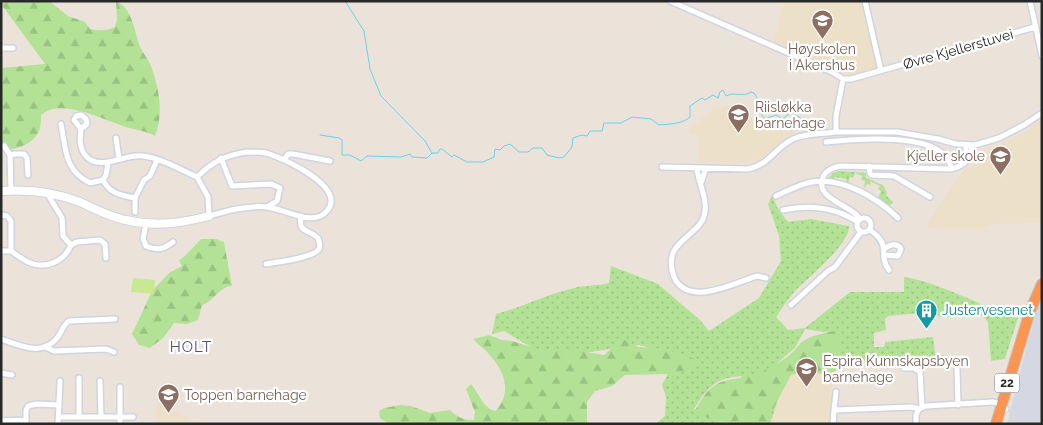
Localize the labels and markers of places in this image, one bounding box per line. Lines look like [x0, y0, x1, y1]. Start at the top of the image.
school or university icon: Høyskolen i Akershus [810, 9, 834, 40]
place label: Høyskolen i Akershus [788, 41, 856, 73]
place label: Riisløkka barnehage [755, 99, 825, 131]
school or university icon: Riisløkka barnehage [727, 103, 751, 134]
school or university icon: Kjeller skole [989, 144, 1013, 175]
place label: Kjeller skole [906, 148, 985, 164]
building icon: Justervesenet [914, 298, 938, 329]
place label: Justervesenet [942, 302, 1033, 318]
place label: Espira Kunnskapsbyen barnehage [823, 353, 969, 385]
school or university icon: Espira Kunnskapsbyen barnehage [795, 357, 819, 388]
school or university icon: Toppen barnehage [156, 383, 180, 414]
place label: Toppen barnehage [184, 387, 307, 403]

